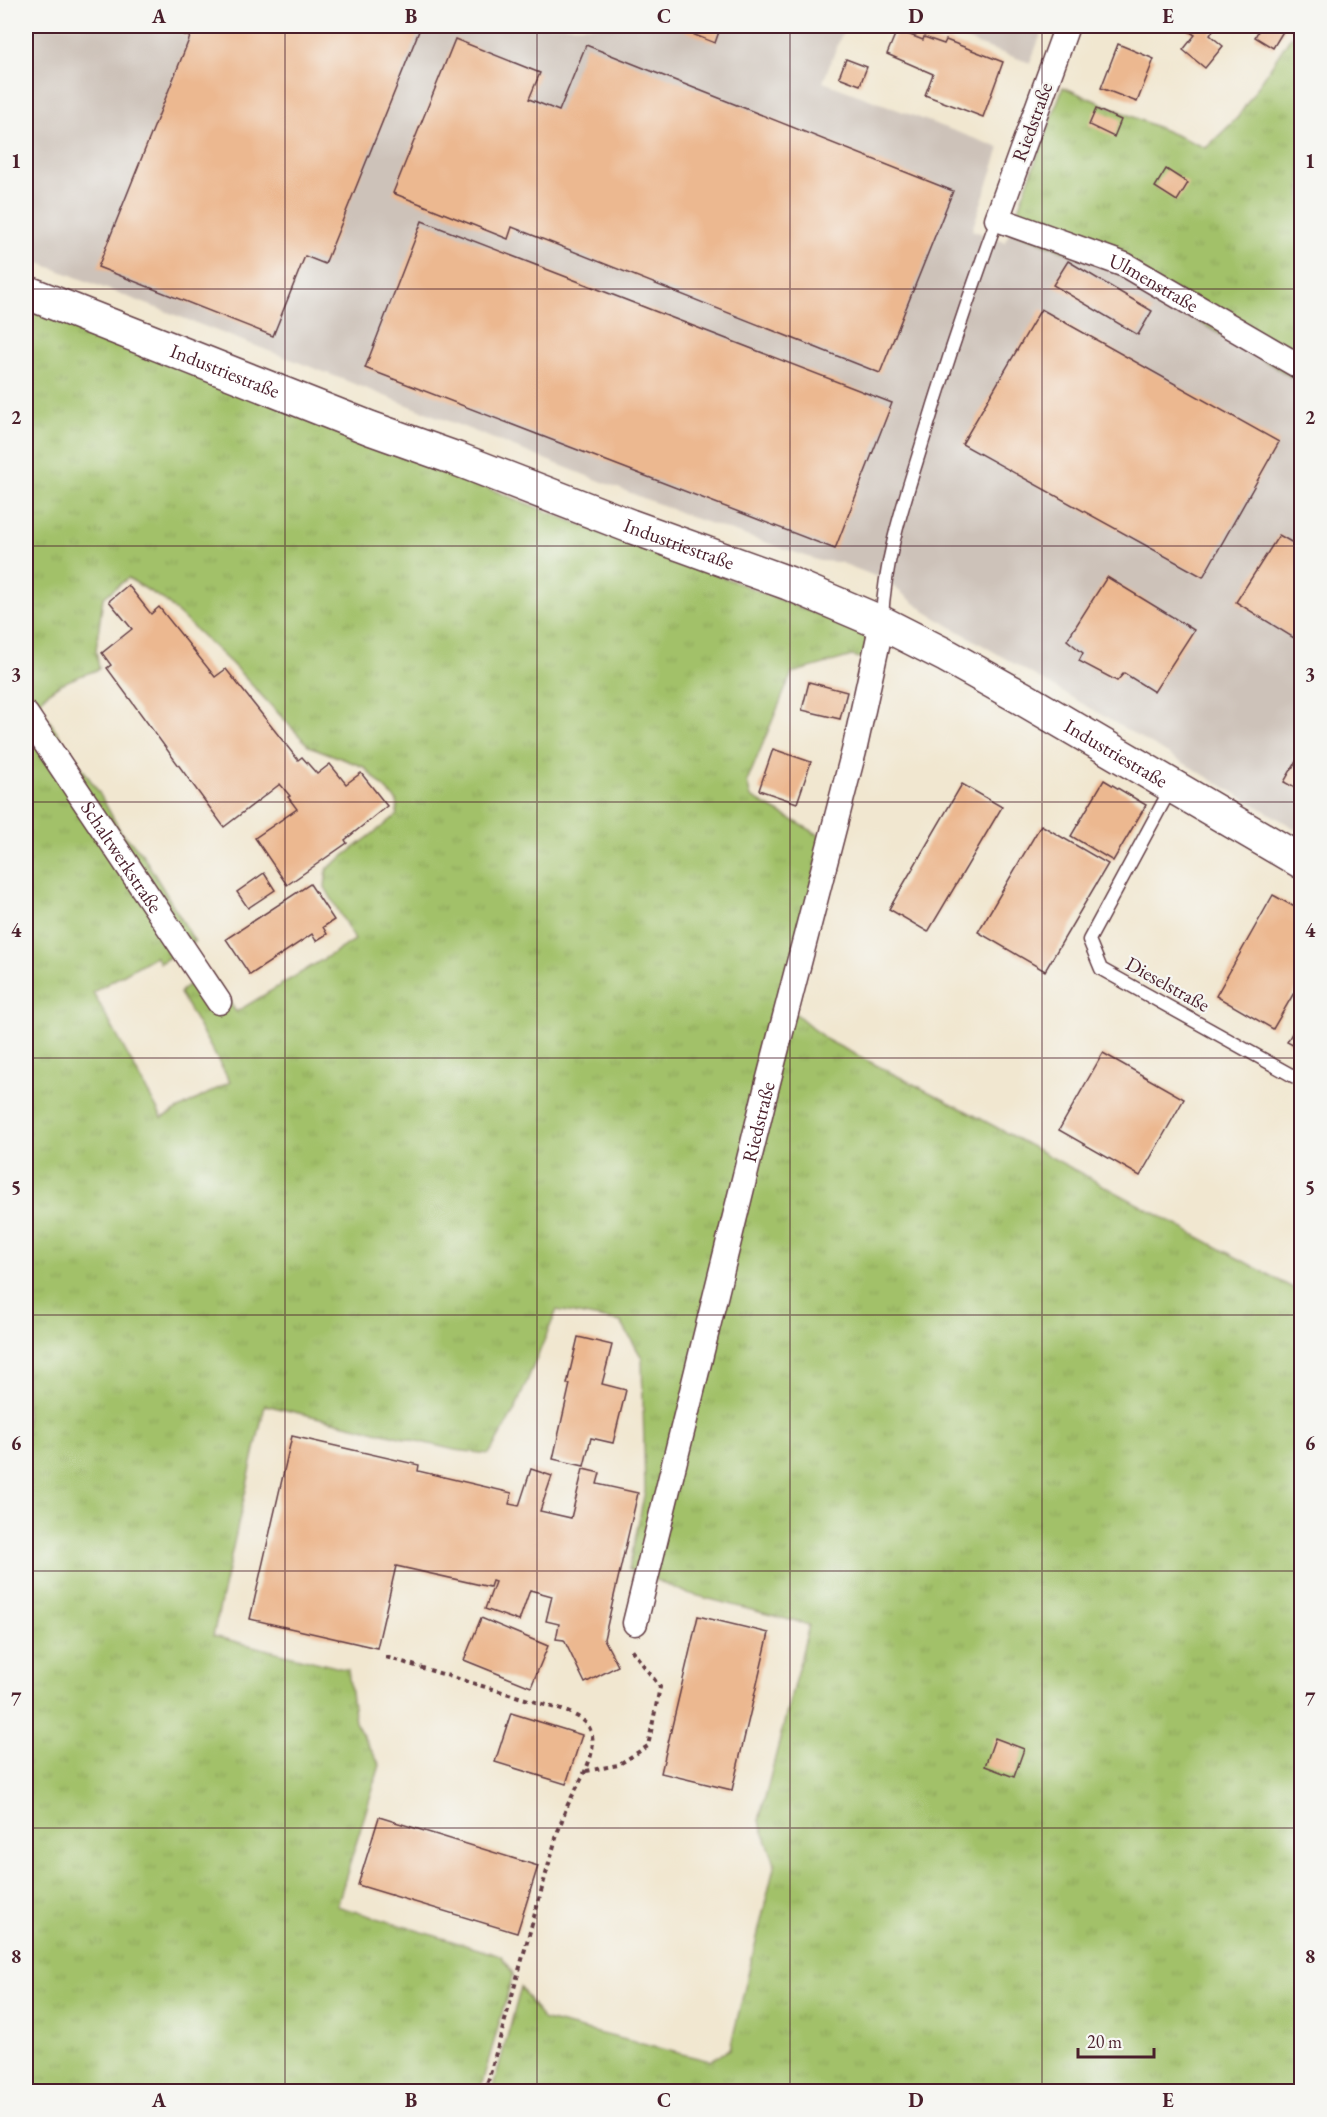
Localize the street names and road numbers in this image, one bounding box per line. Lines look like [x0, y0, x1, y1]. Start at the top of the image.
street label: Riedstraße [1006, 79, 1058, 165]
street label: Ulmenstraße [1106, 247, 1204, 318]
street label: Industriestraße [167, 337, 284, 404]
street label: Industriestraße [620, 512, 738, 576]
street label: Industriestraße [1060, 713, 1173, 794]
street label: Schaltwerkstraße [75, 796, 169, 918]
street label: Dieselstraße [1121, 950, 1215, 1018]
street label: Riedstraße [736, 1079, 781, 1165]

